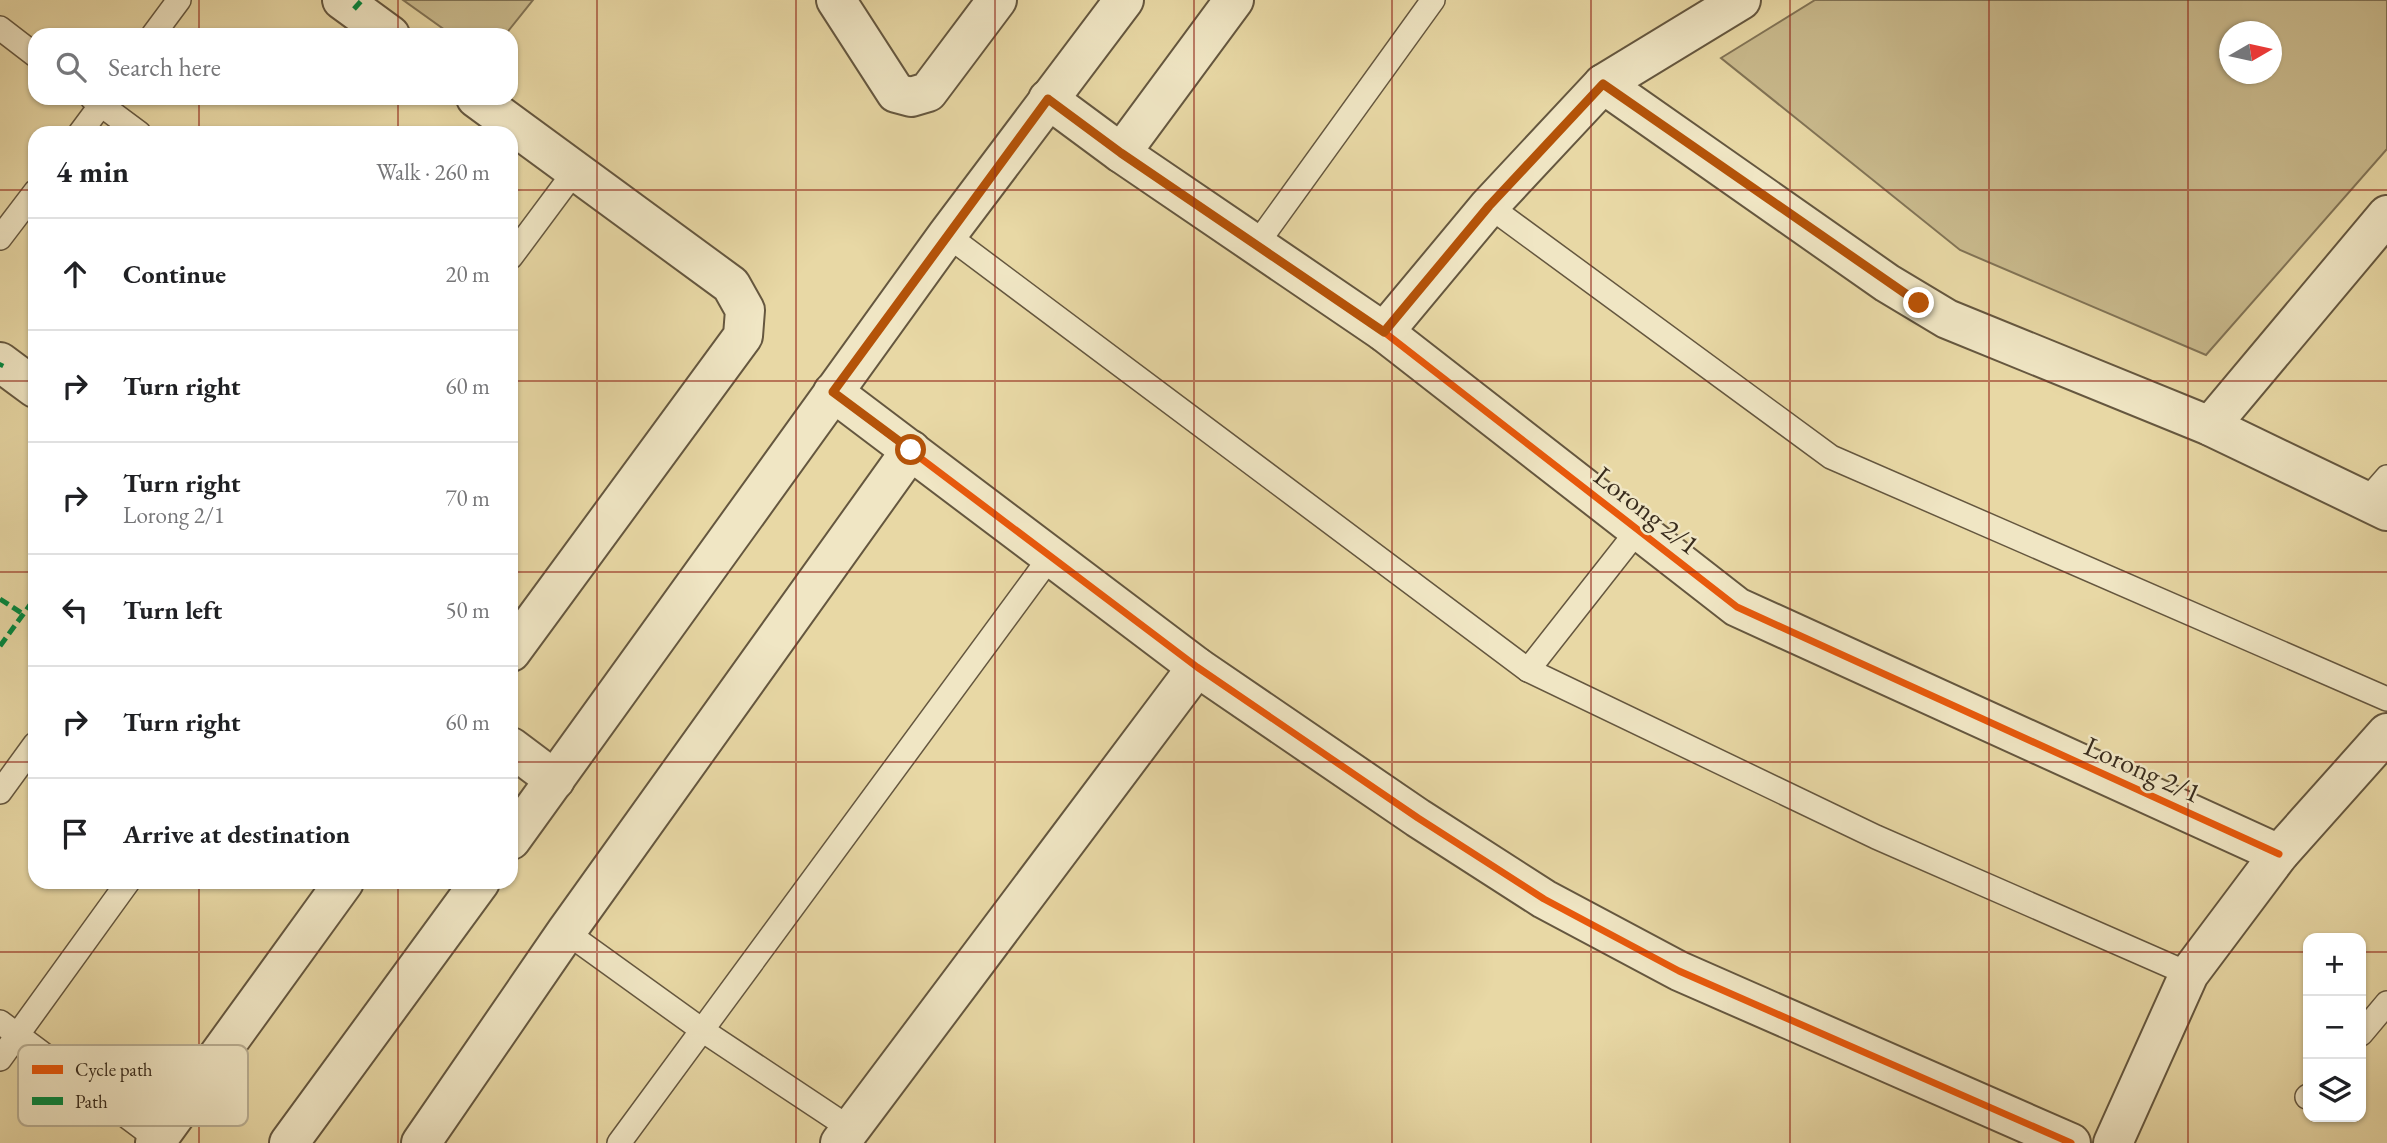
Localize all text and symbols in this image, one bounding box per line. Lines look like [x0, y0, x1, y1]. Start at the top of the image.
north arrow [2219, 21, 2282, 84]
search box [28, 28, 518, 105]
icon: search [52, 48, 90, 86]
text: Search here [108, 50, 221, 84]
text: 4 min [56, 152, 129, 191]
text: Walk · 260 m [376, 157, 490, 187]
icon: ahead [56, 255, 94, 293]
text: Continue [123, 257, 226, 291]
text: 20 m [445, 259, 490, 289]
route end [1903, 287, 1934, 318]
icon: right [56, 367, 94, 405]
text: Turn right [123, 369, 241, 403]
text: 60 m [445, 371, 490, 401]
route start [895, 434, 926, 465]
street label: Lorong 2/1 [1587, 458, 1707, 562]
text: Turn right [123, 466, 241, 500]
icon: right [56, 479, 94, 517]
text: 70 m [445, 483, 490, 513]
text: Lorong 2/1 [123, 500, 225, 530]
icon: left [56, 591, 94, 629]
text: Turn left [123, 593, 222, 627]
text: 50 m [445, 595, 490, 625]
icon: right [56, 703, 94, 741]
text: Turn right [123, 705, 241, 739]
text: 60 m [445, 707, 490, 737]
street label: Lorong 2/1 [2079, 727, 2207, 811]
icon: arrive [56, 815, 94, 853]
text: Arrive at destination [123, 817, 350, 851]
map controls [2303, 933, 2366, 1122]
button: + [2303, 933, 2366, 996]
button: − [2303, 996, 2366, 1059]
legend [18, 1045, 248, 1126]
text: Cycle path [75, 1057, 153, 1082]
button: layers [2303, 1059, 2366, 1122]
text: Path [75, 1089, 108, 1114]

